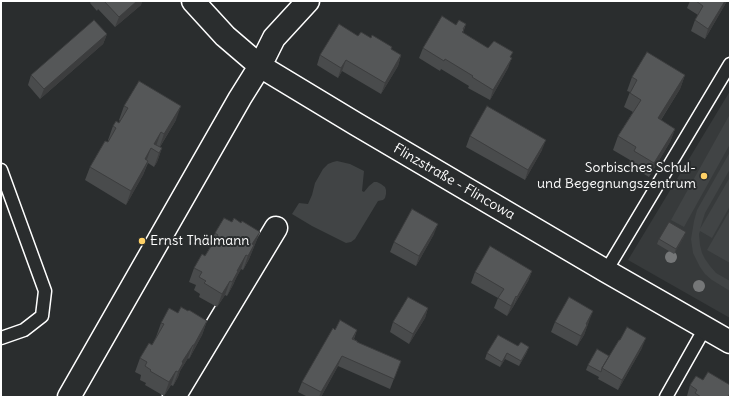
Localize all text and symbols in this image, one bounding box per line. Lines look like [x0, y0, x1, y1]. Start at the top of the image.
street label: Flinzstraße - Flincowa [390, 140, 518, 224]
place label: Sorbisches Schul- und Begegnungszentrum [537, 160, 696, 192]
marker: Sorbisches Schul- und Begegnungszentrum [699, 171, 709, 181]
place label: Ernst Thälmann [150, 233, 249, 249]
marker: Ernst Thälmann [137, 236, 147, 246]

